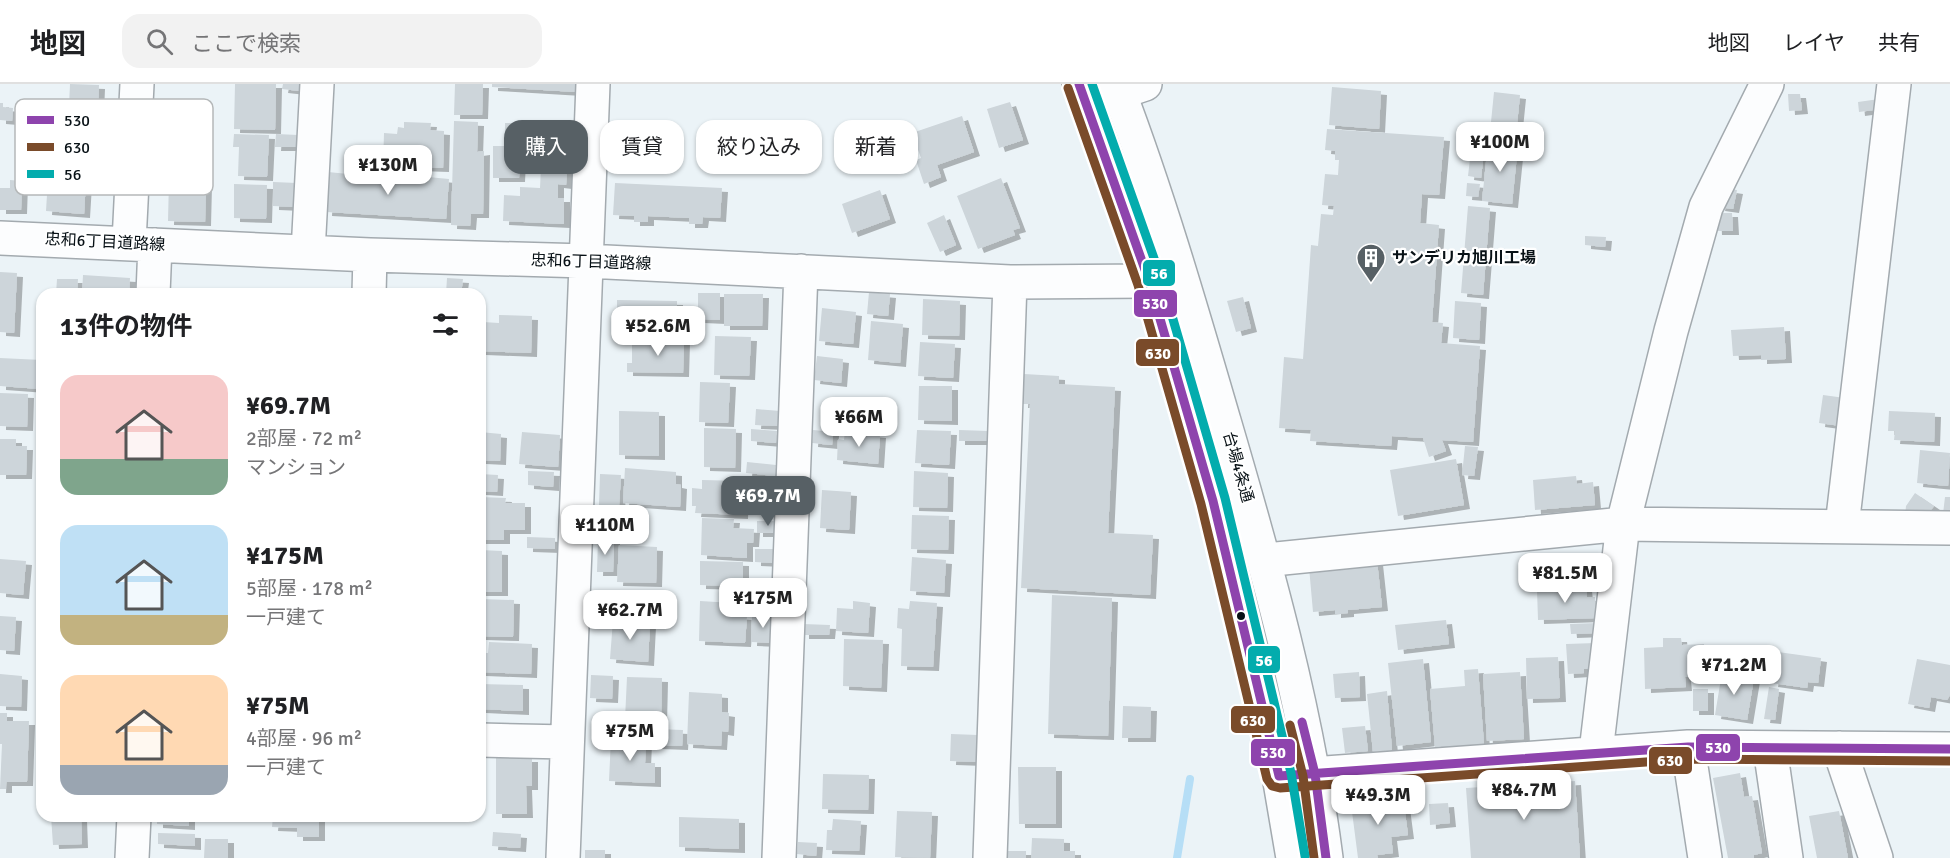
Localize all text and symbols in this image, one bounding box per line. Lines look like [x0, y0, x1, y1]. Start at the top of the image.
search box [122, 14, 542, 68]
icon: search [143, 25, 176, 58]
text: 地図 [30, 27, 86, 61]
text: ここで検索 [191, 30, 301, 57]
text: 地図 [1708, 30, 1750, 56]
text: レイヤ [1783, 30, 1845, 56]
text: 共有 [1878, 30, 1920, 56]
legend [15, 99, 213, 195]
text: 530 [64, 111, 90, 131]
chip: 購入 [504, 120, 588, 174]
chip: 賃貸 [600, 120, 684, 174]
chip: 絞り込み [696, 120, 822, 174]
chip: 新着 [834, 120, 918, 174]
pin: ¥100M [1458, 122, 1542, 173]
text: ¥100M [1470, 129, 1530, 154]
text: 630 [64, 138, 90, 158]
pin: ¥130M [346, 145, 430, 196]
text: ¥130M [358, 152, 418, 177]
text: 56 [64, 165, 81, 185]
street label: 忠和6丁目道路線 [44, 229, 166, 255]
building icon: サンデリカ旭川工場 [1355, 242, 1387, 284]
place label: サンデリカ旭川工場 [1392, 248, 1536, 268]
street label: 忠和6丁目道路線 [530, 250, 652, 274]
line badge: 56 [1142, 259, 1176, 287]
text: 56 [1150, 264, 1168, 284]
line badge: 530 [1133, 289, 1178, 318]
text: 530 [1142, 294, 1168, 314]
pin: ¥52.6M [609, 306, 707, 357]
icon: filters [429, 308, 462, 341]
text: 13件の物件 [60, 311, 192, 343]
text: ¥52.6M [625, 313, 691, 338]
line badge: 630 [1135, 338, 1180, 367]
text: 630 [1145, 344, 1171, 364]
text: ¥69.7M [246, 390, 331, 422]
pin: ¥66M [823, 397, 895, 448]
icon: home [108, 399, 180, 471]
text: ¥66M [834, 404, 884, 429]
text: 2部屋 · 72 m² [246, 426, 362, 451]
street label: 台場4条通 [1218, 429, 1258, 505]
text: マンション [246, 455, 346, 480]
pin: ¥69.7M [719, 476, 817, 527]
text: ¥69.7M [735, 483, 801, 508]
pin: ¥110M [563, 505, 647, 556]
text: ¥110M [575, 512, 635, 537]
text: ¥175M [246, 540, 324, 572]
icon: home [108, 549, 180, 621]
pin: ¥81.5M [1516, 553, 1614, 604]
text: ¥81.5M [1532, 560, 1598, 585]
text: 5部屋 · 178 m² [246, 576, 373, 601]
pin: ¥175M [721, 578, 805, 629]
text: ¥175M [733, 585, 793, 610]
pin: ¥62.7M [581, 590, 679, 641]
text: ¥62.7M [597, 597, 663, 622]
text: 一戸建て [246, 605, 326, 630]
unlabelled marker [1235, 610, 1247, 622]
line badge: 56 [1247, 645, 1281, 674]
pin: ¥71.2M [1685, 645, 1783, 696]
text: 56 [1255, 651, 1273, 671]
text: ¥71.2M [1701, 652, 1767, 677]
text: ¥75M [246, 690, 310, 722]
icon: home [108, 699, 180, 771]
line badge: 630 [1230, 705, 1276, 734]
pin: ¥75M [594, 711, 666, 762]
text: 630 [1240, 711, 1266, 731]
text: ¥75M [605, 718, 655, 743]
text: 4部屋 · 96 m² [246, 726, 362, 751]
line badge: 530 [1695, 733, 1741, 762]
line badge: 530 [1250, 738, 1296, 767]
text: 530 [1705, 738, 1731, 758]
text: 530 [1260, 743, 1286, 763]
line badge: 630 [1648, 746, 1693, 775]
text: 630 [1657, 751, 1683, 771]
text: 一戸建て [246, 755, 326, 780]
pin: ¥84.7M [1475, 770, 1573, 821]
pin: ¥49.3M [1329, 775, 1427, 826]
text: ¥84.7M [1491, 777, 1557, 802]
text: ¥49.3M [1345, 782, 1411, 807]

